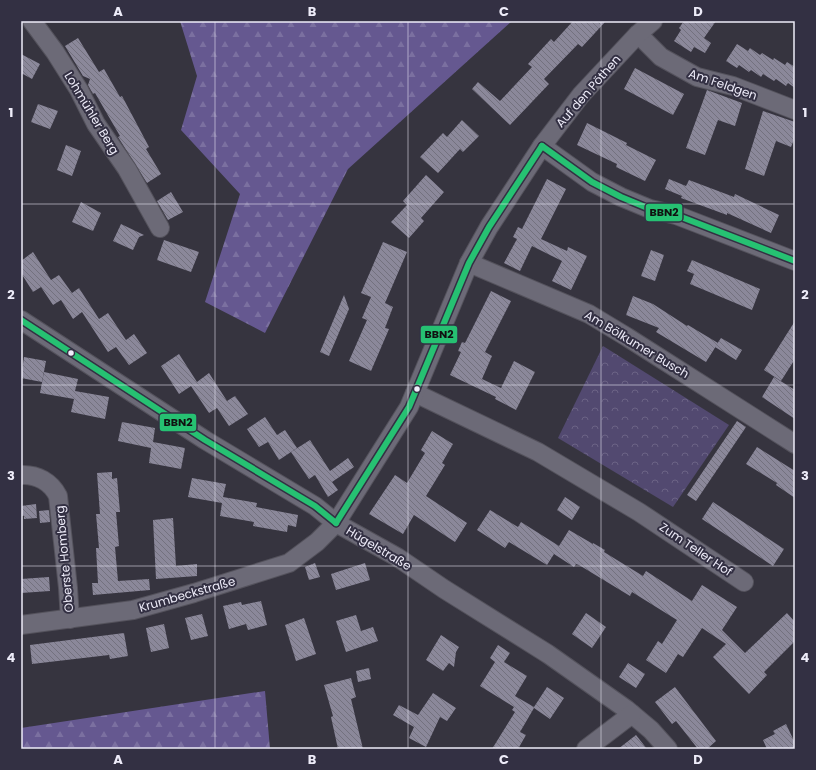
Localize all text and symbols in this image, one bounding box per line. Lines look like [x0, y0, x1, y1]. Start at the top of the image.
text: A [113, 2, 123, 21]
text: B [308, 2, 317, 21]
text: C [499, 2, 509, 21]
text: D [693, 2, 703, 21]
street label: Auf den Pöthen [552, 51, 624, 131]
street label: Am Feldgen [686, 64, 760, 104]
street label: Lohmühler Berg [61, 68, 123, 158]
text: 1 [9, 103, 13, 122]
text: 1 [803, 103, 807, 122]
line badge: BBN2 [645, 203, 683, 222]
text: BBN2 [649, 204, 679, 220]
text: 2 [7, 285, 15, 304]
text: 2 [801, 285, 809, 304]
street label: Am Bölkumer Busch [582, 306, 692, 382]
line badge: BBN2 [420, 325, 458, 344]
text: BBN2 [424, 326, 454, 342]
unlabelled marker [66, 348, 76, 358]
unlabelled marker [412, 384, 422, 394]
line badge: BBN2 [159, 413, 197, 432]
text: BBN2 [163, 414, 193, 430]
text: 3 [7, 466, 15, 485]
text: 3 [801, 466, 809, 485]
street label: Oberste Homberg [51, 505, 77, 613]
street label: Zum Teller Hof [656, 518, 736, 580]
street label: Hügelstraße [343, 522, 415, 574]
street label: Krumbeckstraße [137, 572, 237, 616]
text: 4 [7, 648, 16, 667]
text: 4 [801, 648, 810, 667]
text: A [113, 750, 123, 769]
text: B [308, 750, 317, 769]
text: C [499, 750, 509, 769]
text: D [693, 750, 703, 769]

